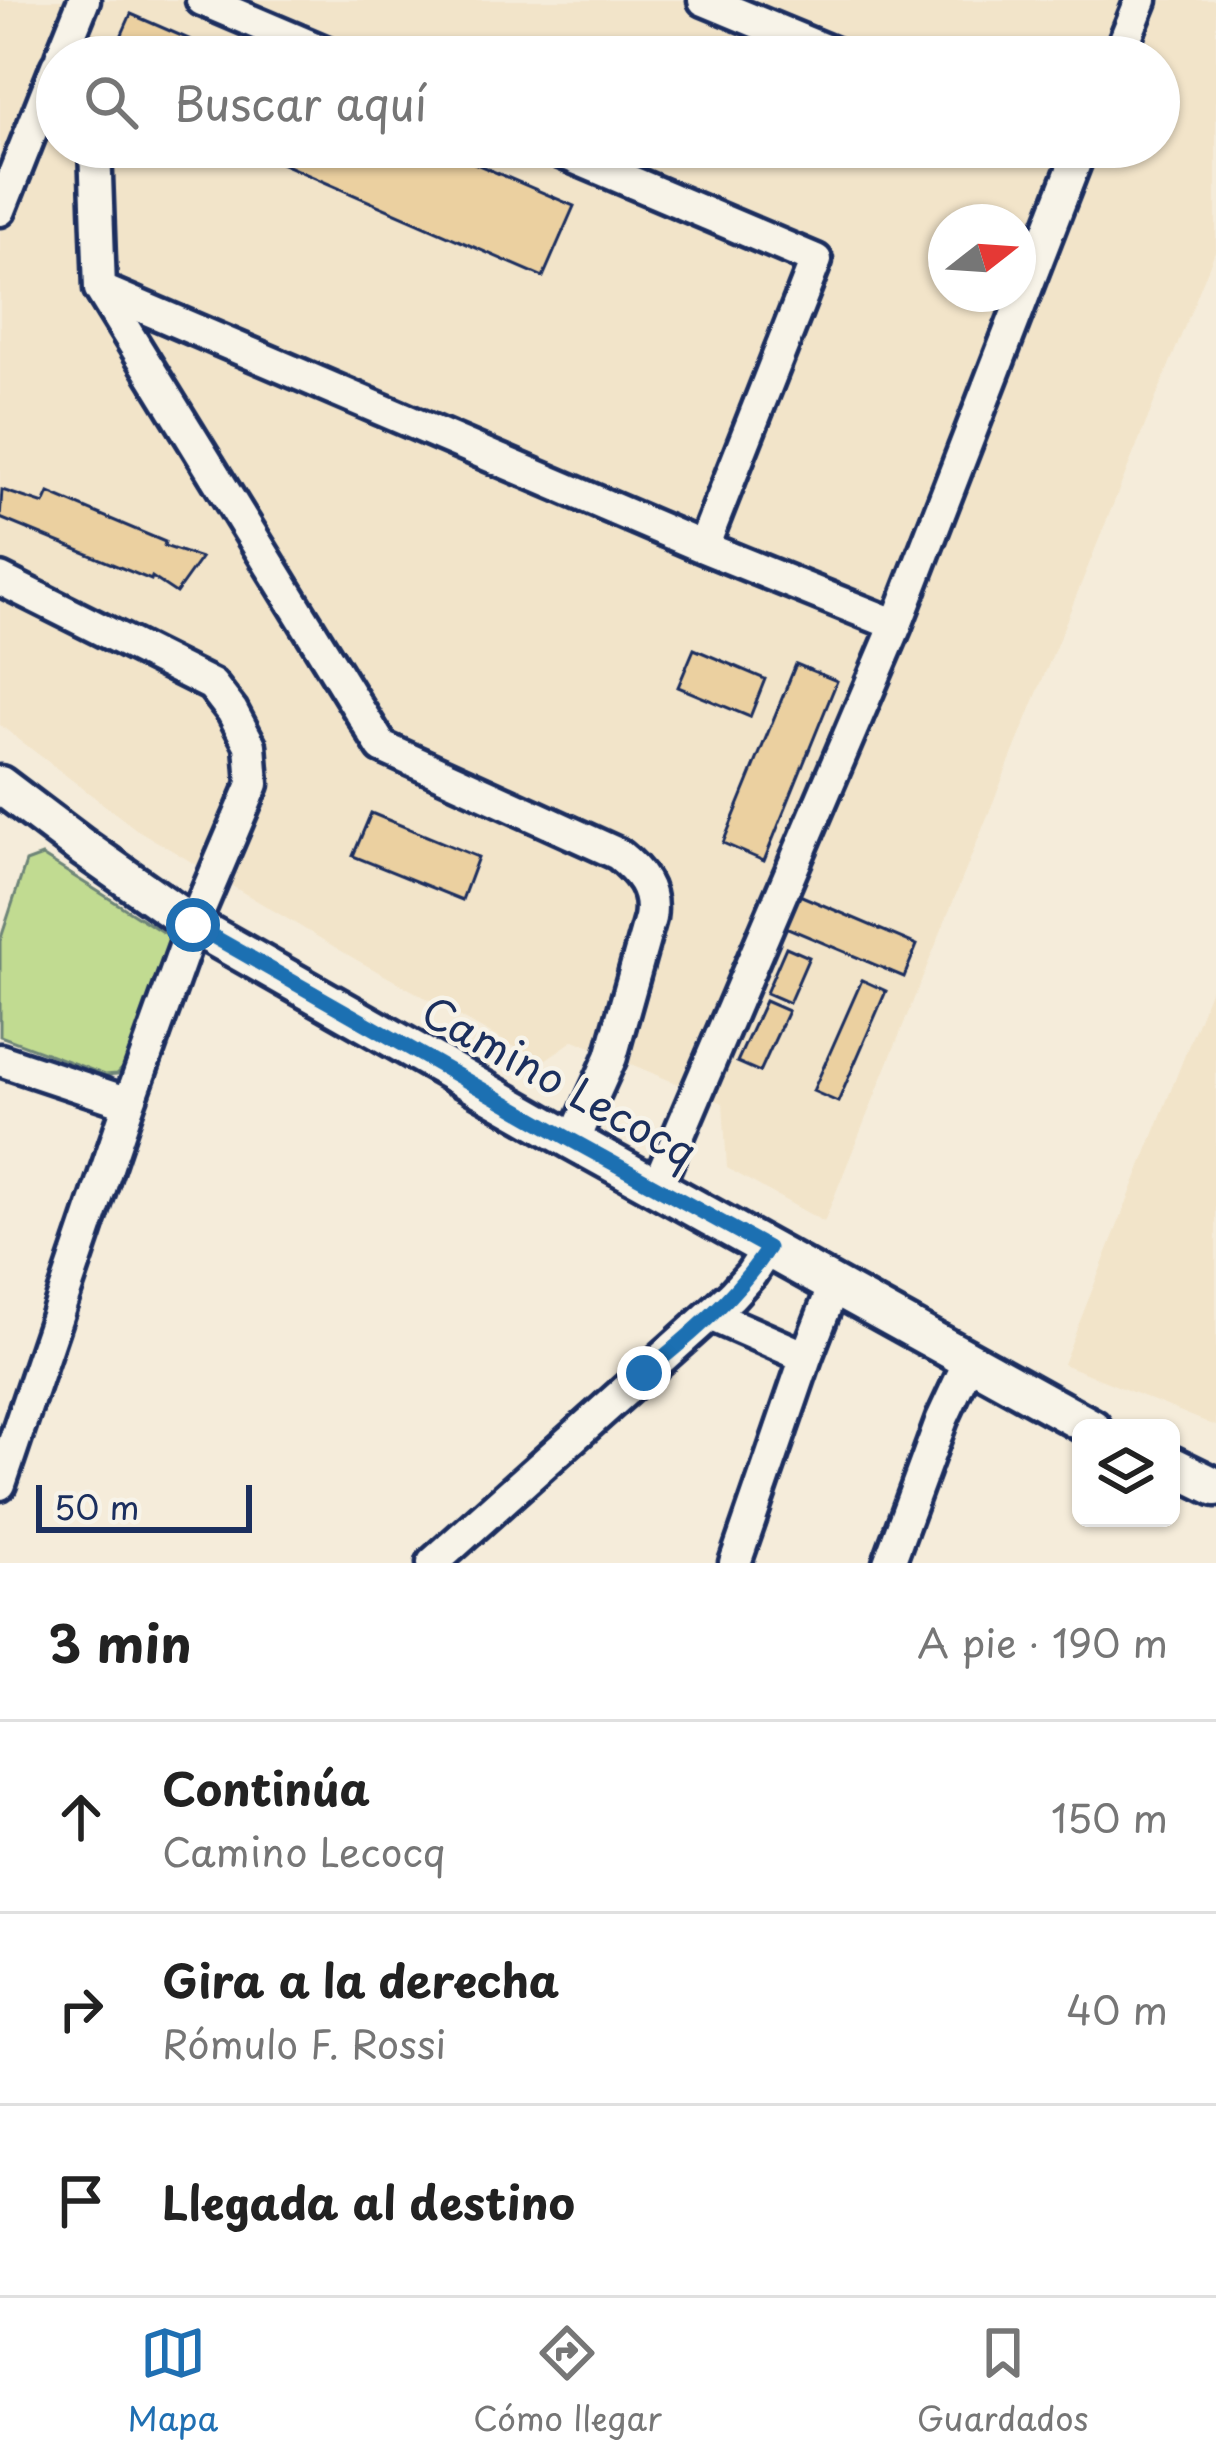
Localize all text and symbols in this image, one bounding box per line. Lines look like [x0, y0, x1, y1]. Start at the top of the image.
search box [36, 36, 1180, 168]
text: Buscar aquí [174, 68, 427, 136]
icon: search [78, 69, 144, 135]
north arrow [928, 204, 1036, 312]
route start [166, 898, 220, 952]
street label: Camino Lecocq [411, 978, 709, 1182]
route end [617, 1346, 671, 1400]
map controls [1072, 1419, 1180, 1527]
button: layers [1072, 1419, 1180, 1527]
scale bar [36, 1479, 252, 1532]
text: 50 m [54, 1481, 140, 1531]
text: 3 min [48, 1603, 192, 1680]
text: A pie · 190 m [917, 1612, 1168, 1671]
text: Continúa [162, 1753, 370, 1821]
icon: ahead [48, 1784, 114, 1850]
text: 150 m [1051, 1787, 1168, 1846]
text: Camino Lecocq [162, 1821, 445, 1880]
text: Gira a la derecha [162, 1945, 559, 2013]
icon: right [48, 1976, 114, 2042]
text: 40 m [1066, 1979, 1168, 2038]
text: Rómulo F. Rossi [162, 2013, 446, 2072]
text: Llegada al destino [162, 2167, 575, 2235]
icon: arrive [48, 2168, 114, 2234]
tab: Mapa [127, 2320, 218, 2442]
tab: Cómo llegar [473, 2320, 662, 2442]
tab: Guardados [917, 2320, 1089, 2442]

